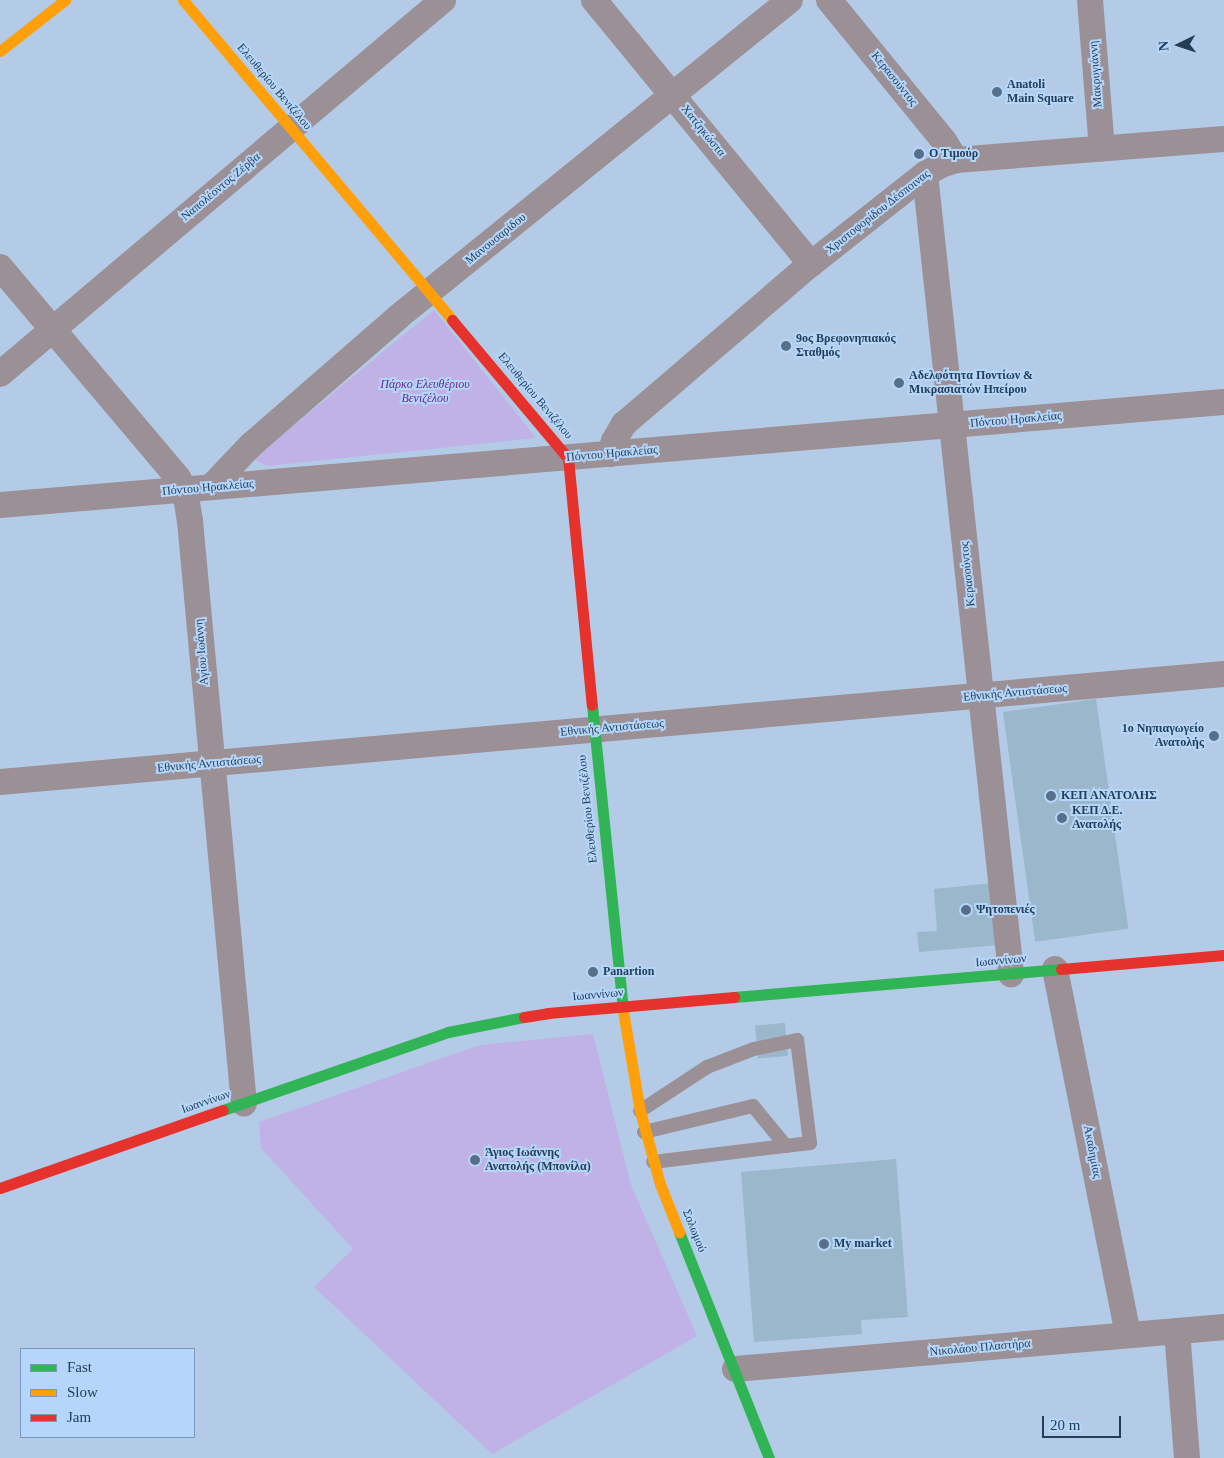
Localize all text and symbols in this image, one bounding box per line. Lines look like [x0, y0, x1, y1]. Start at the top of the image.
north arrow [1154, 20, 1204, 70]
street label: Μακρυγιάννη [1086, 40, 1106, 108]
street label: Ελευθερίου Βενιζέλου [234, 41, 314, 133]
text: N [1156, 41, 1171, 52]
street label: Κερασούντος [868, 49, 920, 109]
place label: Anatoli Main Square [1007, 78, 1074, 106]
marker: Anatoli Main Square [991, 86, 1003, 98]
street label: Χατζηκώστα [678, 102, 728, 160]
place label: Ο Τιμούρ [929, 147, 978, 161]
marker: Ο Τιμούρ [913, 148, 925, 160]
street label: Ναπολέοντος Ζέρβα [179, 150, 263, 224]
street label: Χριστοφορίδου Δέσποινας [823, 167, 933, 257]
street label: Μανουσαρίδου [463, 210, 529, 268]
place label: 9ος Βρεφονηπιακός Σταθμός [796, 332, 896, 360]
marker: 9ος Βρεφονηπιακός Σταθμός [780, 340, 792, 352]
street label: Ελευθερίου Βενιζέλου [495, 350, 575, 442]
place label: Αδελφότητα Ποντίων & Μικρασιατών Ηπείρου [909, 369, 1033, 397]
marker: Αδελφότητα Ποντίων & Μικρασιατών Ηπείρου [893, 377, 905, 389]
park label: Πάρκο Ελευθέριου Βενιζέλου [380, 378, 470, 406]
street label: Πόντου Ηρακλείας [970, 409, 1062, 431]
street label: Πόντου Ηρακλείας [566, 443, 658, 465]
street label: Πόντου Ηρακλείας [162, 477, 254, 499]
street label: Κερασούντος [957, 541, 979, 607]
street label: Αγίου Ιωάννη [192, 618, 212, 686]
street label: Εθνικής Αντιστάσεως [962, 681, 1068, 705]
street label: Εθνικής Αντιστάσεως [559, 716, 665, 740]
place label: 1ο Νηπιαγωγείο Ανατολής [1122, 722, 1204, 750]
marker: 1ο Νηπιαγωγείο Ανατολής [1208, 730, 1220, 742]
street label: Εθνικής Αντιστάσεως [156, 752, 262, 776]
street label: Ελευθερίου Βενιζέλου [575, 754, 601, 864]
place label: ΚΕΠ ΑΝΑΤΟΛΗΣ [1061, 789, 1158, 803]
marker: ΚΕΠ ΑΝΑΤΟΛΗΣ [1045, 790, 1057, 802]
place label: ΚΕΠ Δ.Ε. Ανατολής [1072, 804, 1123, 832]
marker: ΚΕΠ Δ.Ε. Ανατολής [1056, 812, 1068, 824]
place label: Ψητοπενιές [976, 903, 1035, 917]
marker: Ψητοπενιές [960, 904, 972, 916]
street label: Ιωαννίνων [975, 952, 1027, 970]
place label: Panartion [603, 965, 654, 979]
marker: Panartion [587, 966, 599, 978]
street label: Ιωαννίνων [572, 986, 624, 1004]
street label: Ιωαννίνων [180, 1087, 232, 1117]
street label: Ακαδημίας [1080, 1124, 1104, 1180]
place label: Άγιος Ιωάννης Ανατολής (Μπονίλα) [485, 1146, 591, 1174]
marker: Άγιος Ιωάννης Ανατολής (Μπονίλα) [469, 1154, 481, 1166]
street label: Σολωμού [679, 1207, 709, 1255]
place label: My market [834, 1237, 892, 1251]
marker: My market [818, 1238, 830, 1250]
street label: Νικολάου Πλαστήρα [929, 1336, 1031, 1360]
legend [20, 1348, 195, 1438]
text: Fast [67, 1359, 92, 1375]
text: Slow [67, 1384, 98, 1400]
scale bar [1044, 1406, 1123, 1438]
text: Jam [67, 1409, 91, 1425]
text: 20 m [1050, 1417, 1080, 1433]

